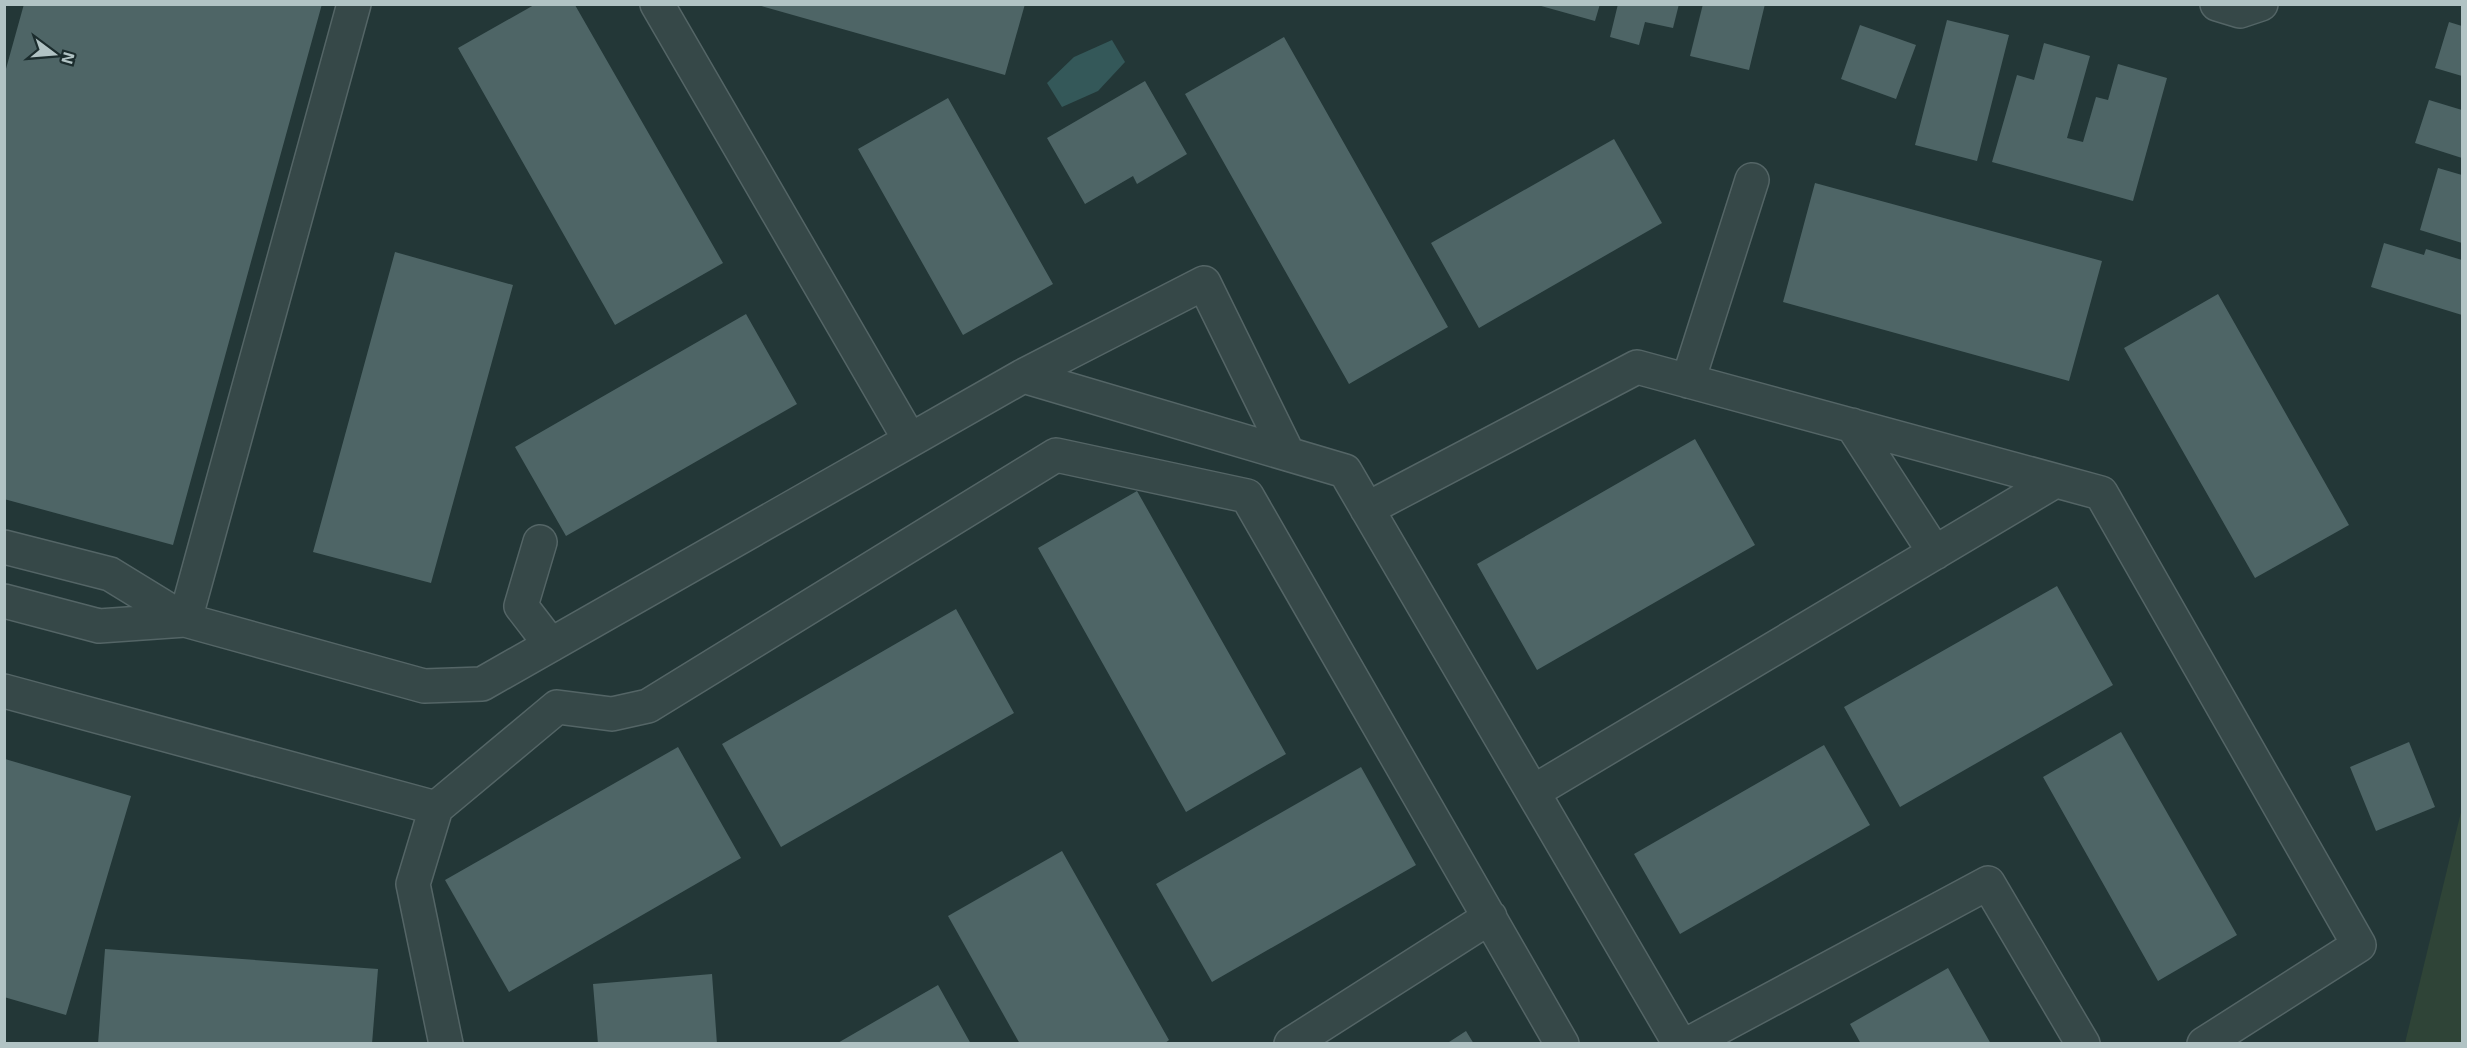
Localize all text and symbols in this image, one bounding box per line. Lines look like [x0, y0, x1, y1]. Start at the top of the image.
north arrow [24, 24, 84, 84]
text: N [58, 50, 80, 66]

